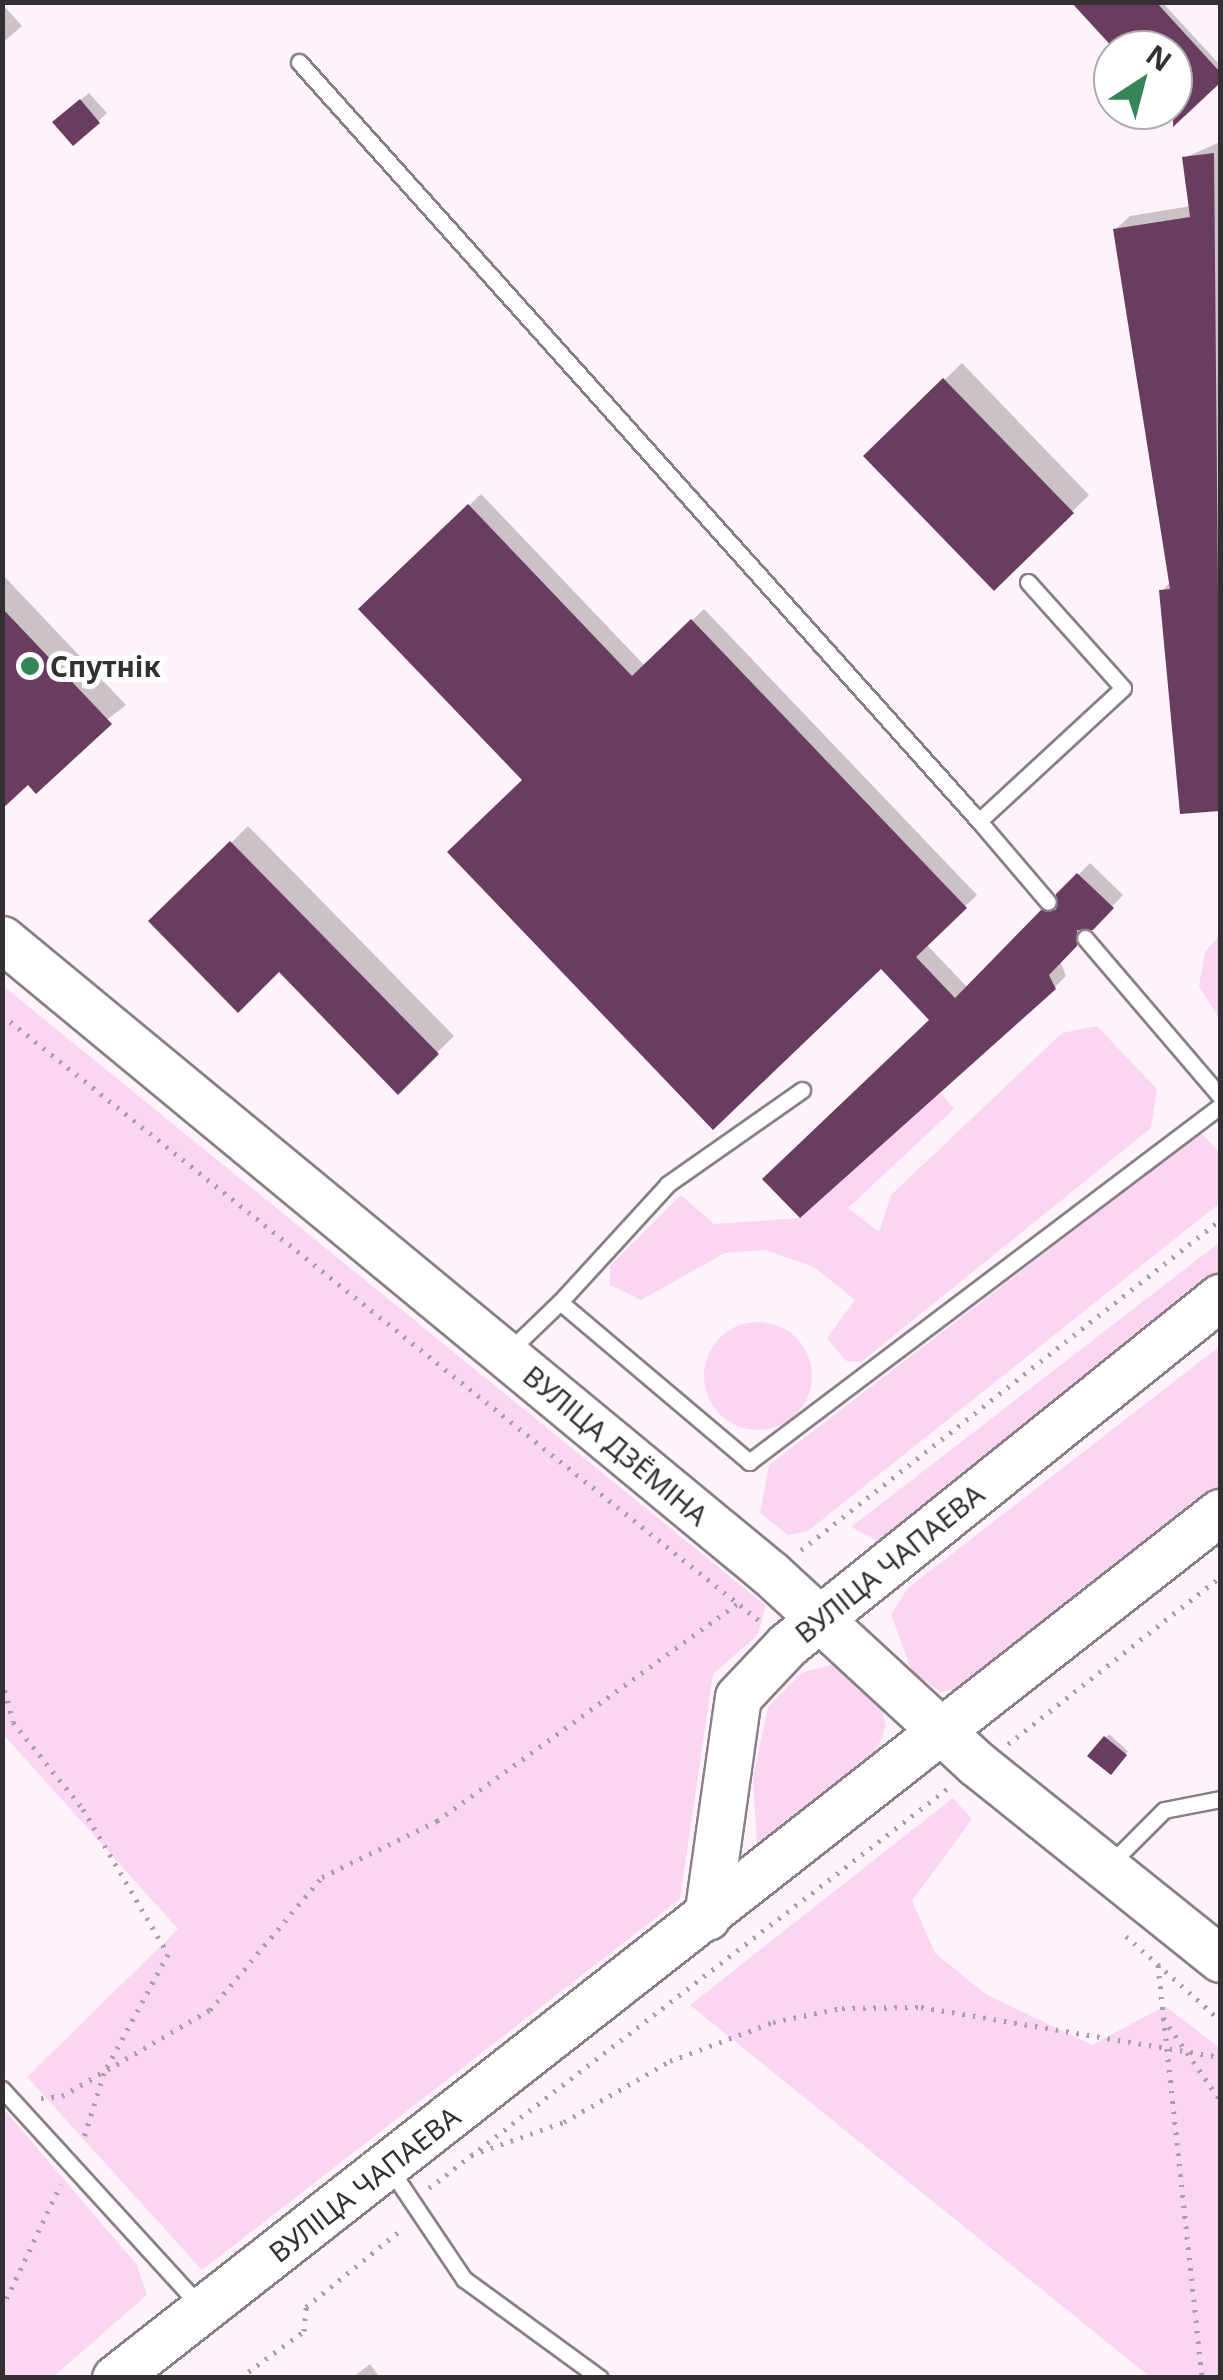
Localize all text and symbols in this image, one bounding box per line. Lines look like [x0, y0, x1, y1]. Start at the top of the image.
north arrow [1093, 30, 1193, 130]
text: N [1139, 35, 1180, 79]
place label: Спутнік [50, 649, 161, 683]
marker: Спутнік [19, 655, 41, 677]
street label: ВУЛІЦА ДЗЁМІНА [517, 1358, 715, 1532]
street label: ВУЛІЦА ЧАПАЕВА [788, 1477, 990, 1649]
street label: ВУЛІЦА ЧАПАЕВА [262, 2099, 466, 2269]

